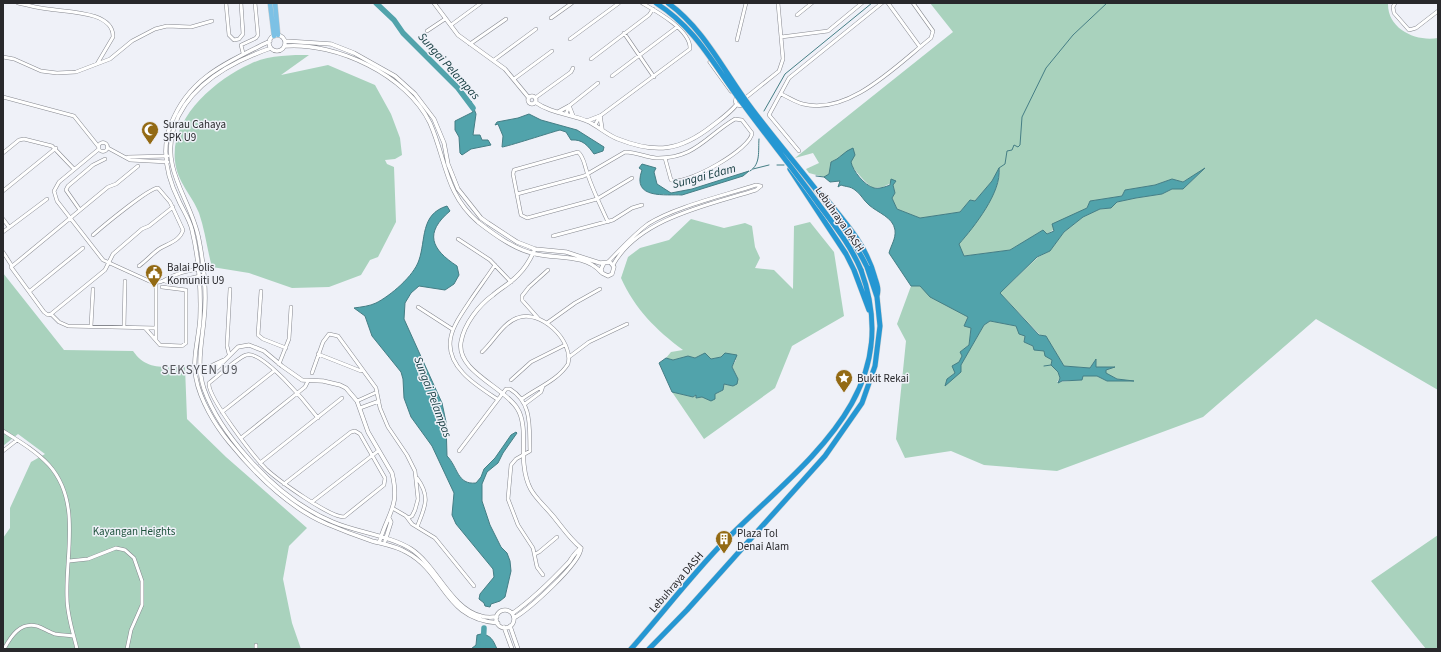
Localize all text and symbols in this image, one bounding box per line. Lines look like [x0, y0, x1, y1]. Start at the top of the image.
water label: Sungai Pelampas [414, 29, 484, 104]
place label: Surau Cahaya SPK U9 [163, 117, 226, 145]
mosque icon: Surau Cahaya SPK U9 [140, 120, 160, 145]
water label: Sungai Edam [670, 160, 738, 193]
street label: Lebuhraya DASH [812, 184, 868, 255]
place label: Balai Polis Komuniti U9 [167, 260, 224, 288]
public building icon: Balai Polis Komuniti U9 [144, 263, 164, 288]
water label: Sungai Pelampas [409, 354, 456, 440]
district label: SEKSYEN U9 [162, 361, 238, 379]
place icon: Bukit Rekai [834, 368, 854, 393]
place label: Bukit Rekai [857, 371, 909, 386]
park label: Kayangan Heights [93, 524, 176, 539]
place label: Plaza Tol Denai Alam [737, 526, 789, 554]
building icon: Plaza Tol Denai Alam [714, 529, 734, 554]
street label: Lebuhraya DASH [646, 549, 707, 616]

